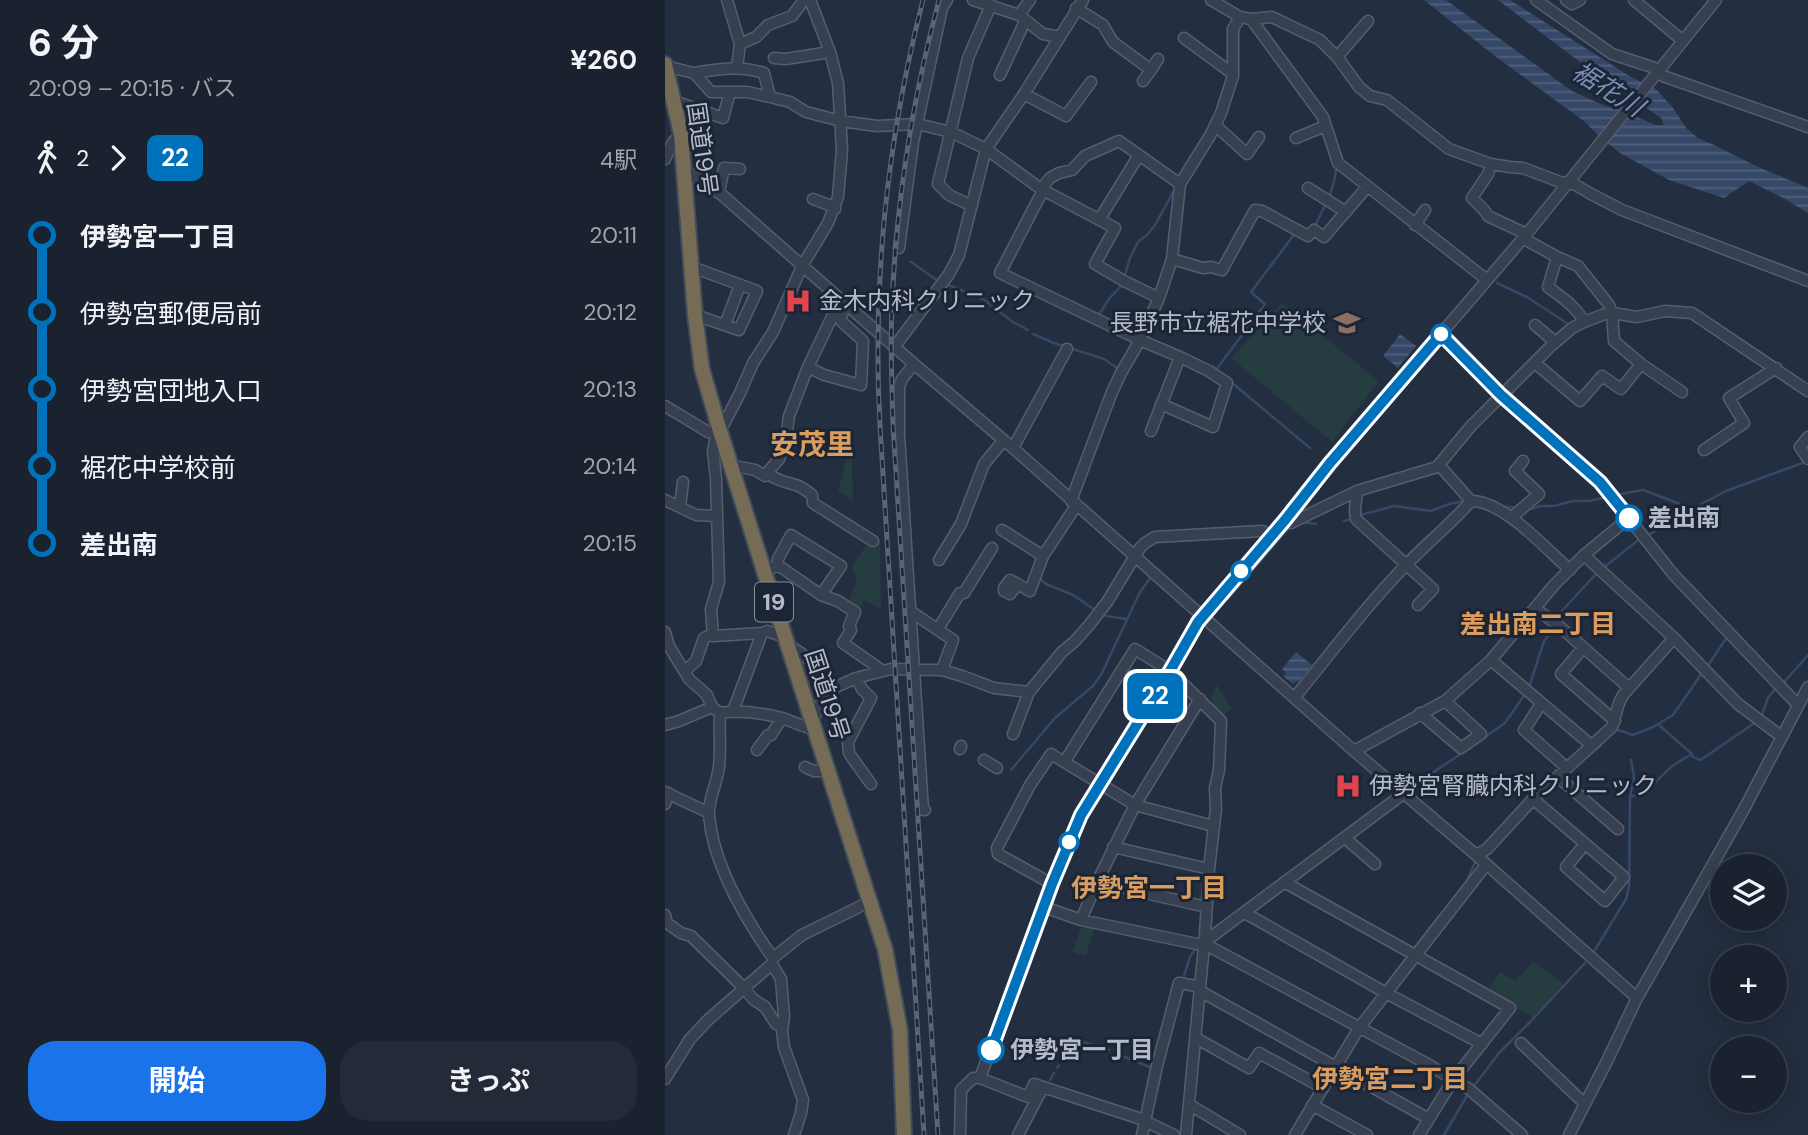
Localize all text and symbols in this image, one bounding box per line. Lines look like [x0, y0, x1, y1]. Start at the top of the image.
text: 6 分 [28, 18, 99, 68]
text: ¥260 [570, 43, 637, 77]
water label: 裾花川 [1566, 54, 1653, 126]
text: 20:09 – 20:15 · バス [28, 73, 237, 103]
street label: 国道19号 [681, 100, 724, 198]
icon: walk [28, 139, 66, 177]
icon: forward [99, 139, 137, 177]
text: 22 [161, 142, 189, 173]
text: 2 [76, 143, 89, 173]
text: 4駅 [600, 145, 637, 175]
text: 伊勢宮一丁目 [80, 220, 236, 254]
text: 20:11 [589, 220, 637, 250]
place label: 金木内科クリニック [819, 285, 1035, 316]
hospital icon: 金木内科クリニック [783, 286, 813, 316]
text: 伊勢宮郵便局前 [80, 297, 262, 331]
text: 20:12 [583, 297, 637, 327]
place label: 長野市立裾花中学校 [1110, 307, 1326, 338]
school or university icon: 長野市立裾花中学校 [1332, 308, 1362, 338]
unlabelled marker [1431, 324, 1451, 344]
text: 伊勢宮団地入口 [80, 374, 262, 408]
text: 20:13 [583, 374, 637, 404]
district label: 安茂里 [770, 426, 854, 463]
text: 裾花中学校前 [80, 451, 236, 485]
text: 20:14 [582, 451, 637, 481]
place label: 差出南 [1648, 502, 1720, 533]
marker: 差出南 [1616, 505, 1642, 531]
text: 差出南 [80, 528, 158, 562]
text: 20:15 [582, 528, 637, 558]
unlabelled marker [1231, 561, 1251, 581]
road number: 19 [755, 582, 793, 622]
district label: 差出南二丁目 [1460, 607, 1616, 641]
street label: 国道19号 [798, 645, 857, 745]
line badge: 22 [1123, 673, 1187, 719]
text: 22 [1141, 680, 1169, 711]
place label: 伊勢宮腎臓内科クリニック [1369, 770, 1657, 801]
hospital icon: 伊勢宮腎臓内科クリニック [1333, 771, 1363, 801]
unlabelled marker [1059, 832, 1079, 852]
map controls [1710, 854, 1787, 1113]
button: layers [1710, 854, 1787, 931]
district label: 伊勢宮一丁目 [1071, 871, 1227, 905]
button: + [1710, 945, 1787, 1022]
place label: 伊勢宮一丁目 [1010, 1034, 1154, 1065]
button: − [1710, 1036, 1787, 1113]
marker: 伊勢宮一丁目 [978, 1037, 1004, 1063]
button: 開始 [28, 1041, 326, 1121]
button: きっぷ [340, 1041, 637, 1121]
district label: 伊勢宮二丁目 [1312, 1062, 1468, 1096]

